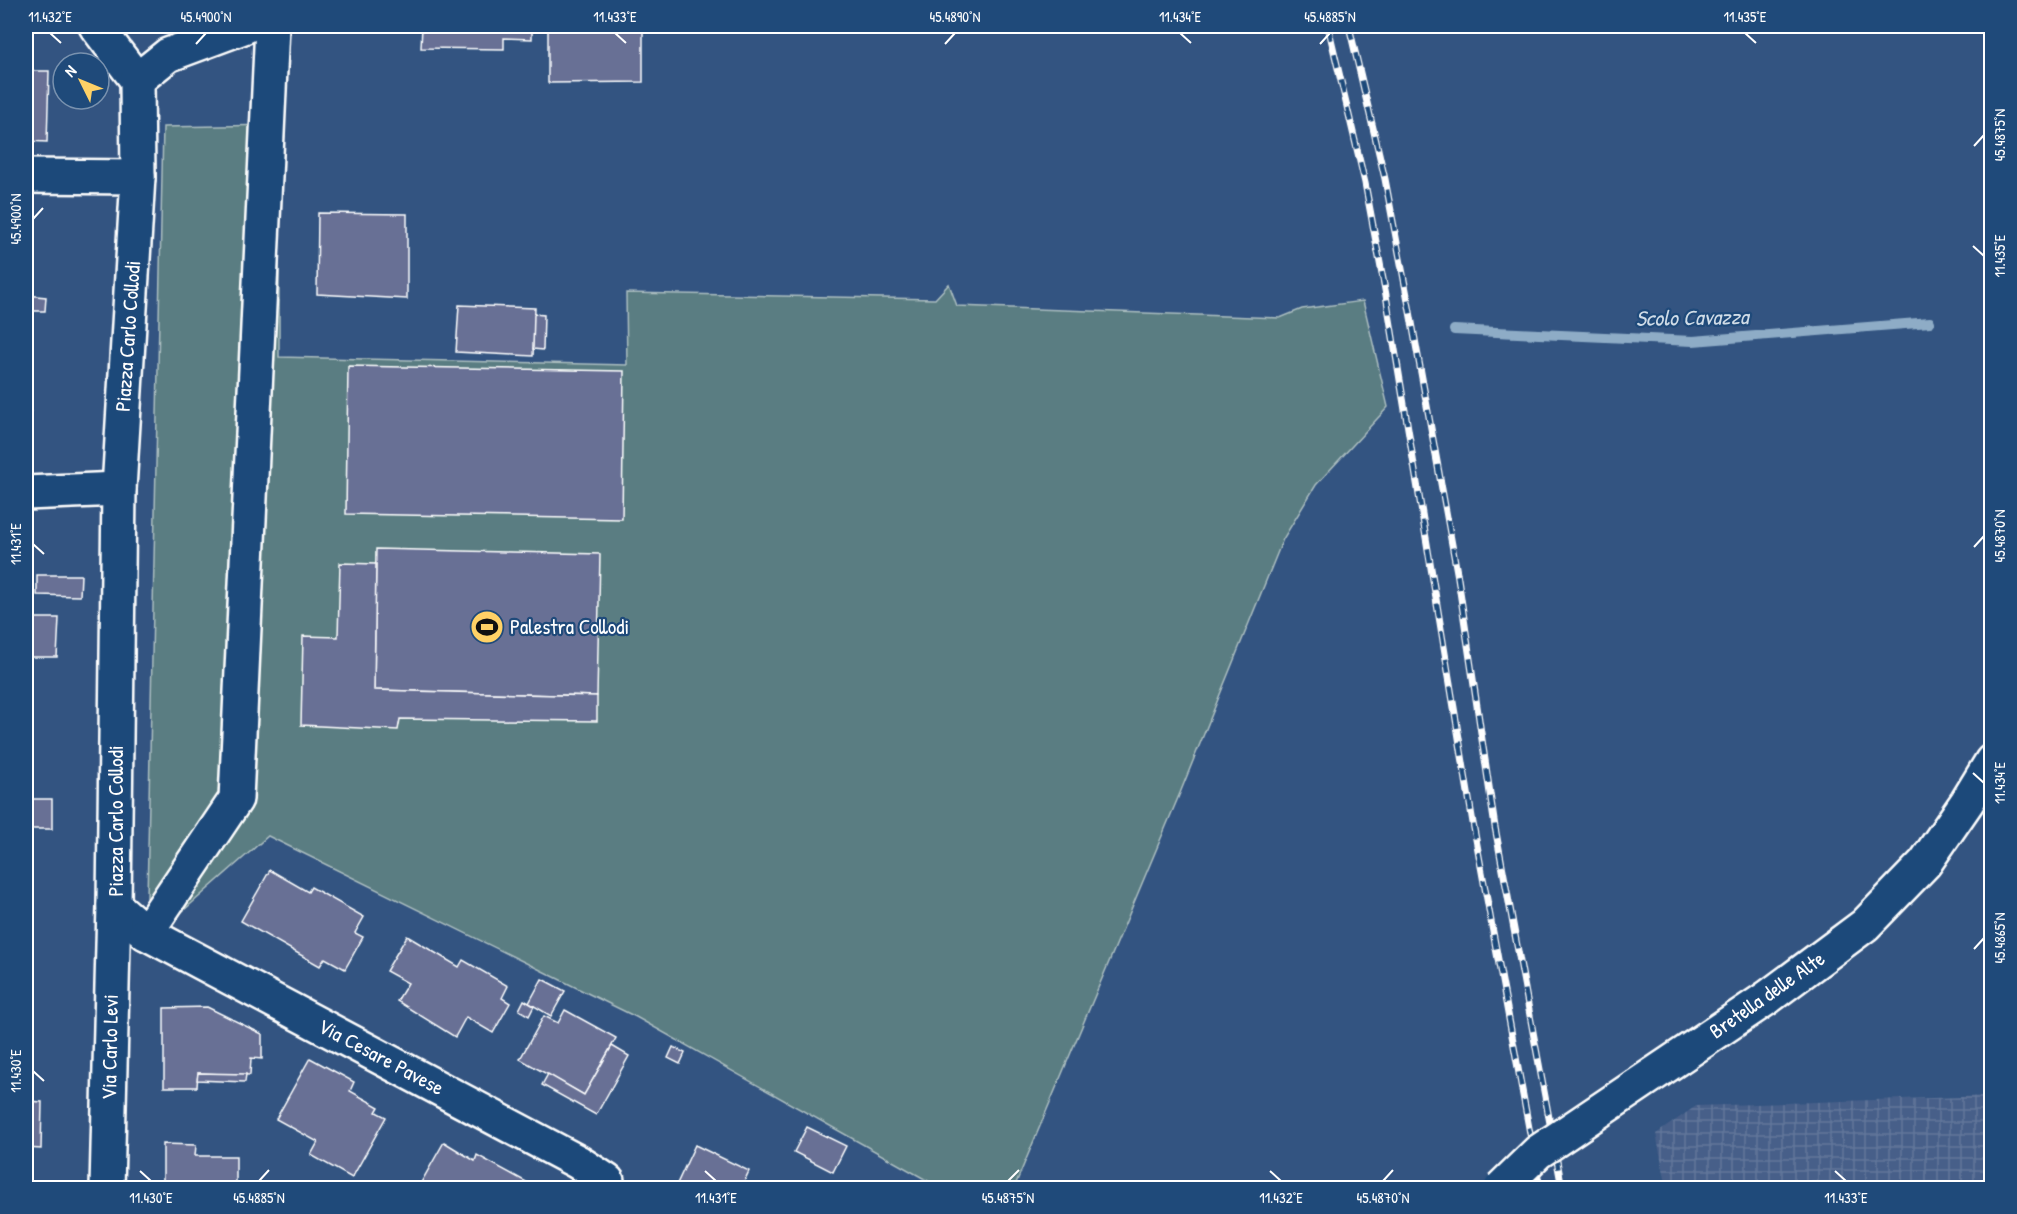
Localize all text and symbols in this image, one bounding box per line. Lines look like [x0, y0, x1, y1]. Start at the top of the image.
text: 11.432°E [28, 6, 72, 27]
text: 45.4900°N [180, 6, 232, 27]
text: 11.433°E [593, 6, 637, 27]
text: 45.4890°N [930, 6, 981, 27]
text: 11.434°E [1159, 6, 1201, 27]
text: 45.4885°N [1304, 6, 1356, 27]
text: 11.435°E [1724, 6, 1767, 27]
north arrow [51, 51, 111, 111]
text: N [59, 60, 81, 81]
text: 45.4875°N [1989, 109, 2010, 161]
text: 45.4900°N [5, 193, 26, 245]
text: 11.435°E [1989, 234, 2010, 277]
street label: Piazza Carlo Collodi [108, 260, 147, 412]
water label: Scolo Cavazza [1635, 301, 1751, 333]
text: 45.4870°N [1989, 510, 2010, 562]
text: 11.431°E [5, 523, 26, 565]
sports icon: Palestra Collodi [469, 609, 505, 645]
place label: Palestra Collodi [510, 612, 629, 641]
street label: Piazza Carlo Collodi [101, 745, 130, 897]
text: 11.434°E [1989, 762, 2010, 804]
text: 45.4865°N [1989, 912, 2010, 964]
street label: Bretella delle Alte [1703, 944, 1830, 1045]
street label: Via Carlo Levi [94, 994, 125, 1100]
street label: Via Cesare Pavese [313, 1011, 449, 1102]
text: 11.430°E [5, 1049, 26, 1093]
text: 11.430°E [129, 1187, 173, 1208]
text: 45.4885°N [233, 1187, 285, 1208]
text: 11.431°E [695, 1187, 737, 1208]
text: 45.4875°N [982, 1187, 1034, 1208]
text: 11.432°E [1259, 1187, 1303, 1208]
text: 45.4870°N [1357, 1187, 1409, 1208]
text: 11.433°E [1824, 1187, 1868, 1208]

